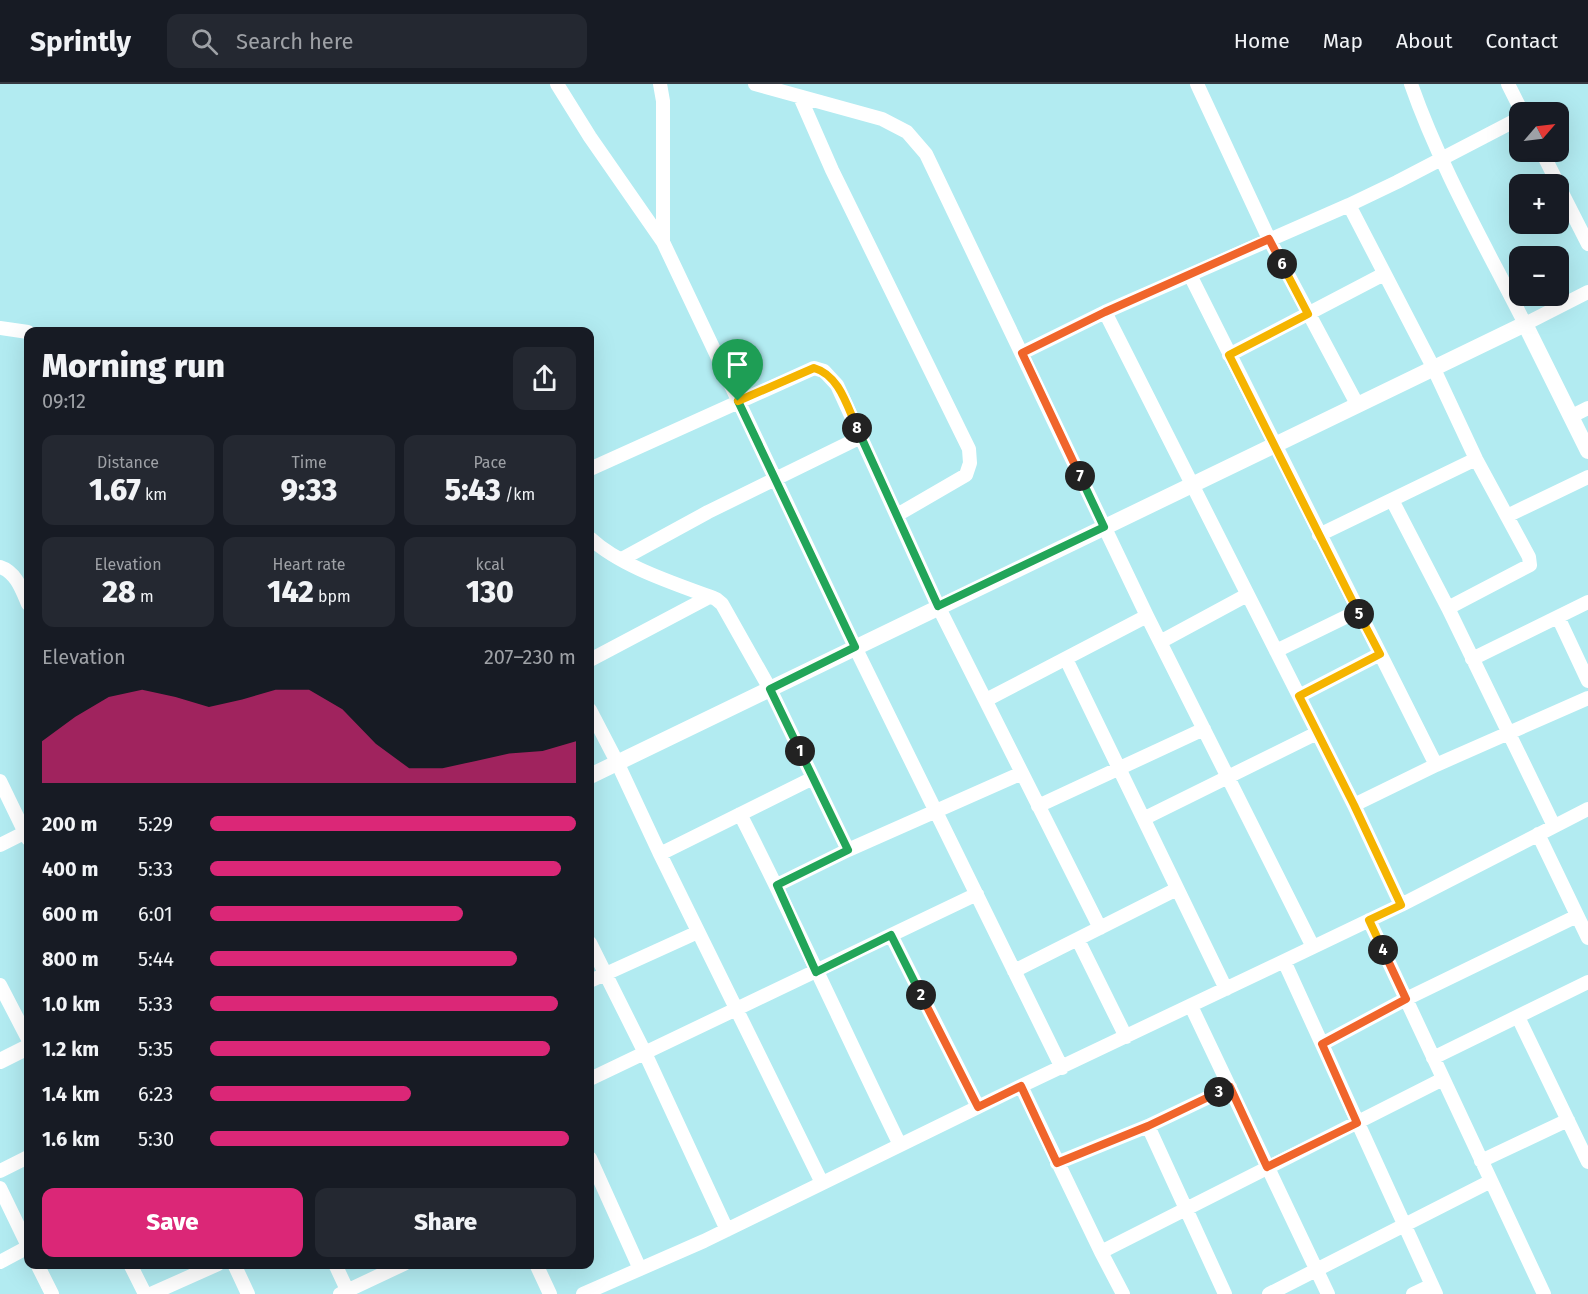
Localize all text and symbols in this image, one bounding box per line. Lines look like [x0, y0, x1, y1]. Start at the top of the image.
search box [167, 14, 587, 68]
text: Sprintly [30, 25, 131, 58]
icon: search [188, 25, 221, 58]
text: Search here [236, 28, 354, 55]
text: Home [1234, 28, 1290, 54]
text: Map [1323, 28, 1363, 54]
text: About [1396, 28, 1453, 54]
text: Contact [1486, 28, 1558, 54]
north arrow [1509, 102, 1569, 162]
map controls [1509, 102, 1569, 306]
button: + [1509, 174, 1569, 234]
button: − [1509, 246, 1569, 306]
pin: 6 [1267, 249, 1297, 279]
text: 6 [1277, 254, 1287, 273]
pin [712, 339, 763, 401]
text: Morning run [42, 346, 225, 386]
button: share [513, 347, 576, 410]
icon: arrive [721, 348, 754, 381]
text: 09:12 [42, 389, 86, 413]
pin: 8 [842, 413, 872, 443]
text: 8 [852, 418, 862, 437]
text: Distance [97, 453, 159, 472]
text: Time [291, 453, 327, 472]
text: Pace [473, 453, 507, 472]
pin: 7 [1065, 461, 1095, 491]
text: 7 [1076, 466, 1084, 485]
text: 1.67 [89, 472, 141, 508]
text: 9:33 [281, 472, 337, 508]
text: 5:43 [445, 472, 501, 508]
text: km [141, 485, 167, 504]
text: /km [501, 485, 535, 504]
text: Elevation [94, 555, 162, 574]
text: Heart rate [273, 555, 345, 574]
text: kcal [476, 555, 504, 574]
text: 28 [102, 574, 136, 610]
text: 142 [267, 574, 314, 610]
text: 130 [466, 574, 514, 610]
text: m [136, 587, 154, 606]
text: bpm [314, 587, 351, 606]
pin: 5 [1344, 599, 1374, 629]
text: 5 [1355, 604, 1363, 623]
text: Elevation [42, 645, 126, 669]
text: 207–230 m [484, 645, 576, 669]
pin: 1 [785, 736, 815, 766]
text: 1 [796, 741, 804, 760]
text: 200 m [42, 812, 97, 836]
text: 5:29 [138, 812, 173, 836]
text: 400 m [42, 857, 98, 881]
text: 5:33 [138, 857, 173, 881]
text: 600 m [42, 902, 98, 926]
text: 6:01 [138, 902, 173, 926]
pin: 4 [1368, 935, 1398, 965]
text: 4 [1378, 940, 1388, 959]
text: 800 m [42, 947, 99, 971]
text: 5:44 [138, 947, 174, 971]
pin: 2 [906, 980, 936, 1010]
text: 2 [917, 985, 925, 1004]
text: 1.0 km [42, 992, 100, 1016]
text: 5:33 [138, 992, 173, 1016]
text: 1.2 km [42, 1037, 99, 1061]
text: 5:35 [138, 1037, 173, 1061]
pin: 3 [1204, 1077, 1234, 1107]
text: 1.4 km [42, 1082, 100, 1106]
text: 6:23 [138, 1082, 173, 1106]
text: 3 [1215, 1082, 1223, 1101]
text: 1.6 km [42, 1127, 100, 1151]
text: 5:30 [138, 1127, 174, 1151]
button: Save [42, 1188, 303, 1257]
button: Share [315, 1188, 576, 1257]

